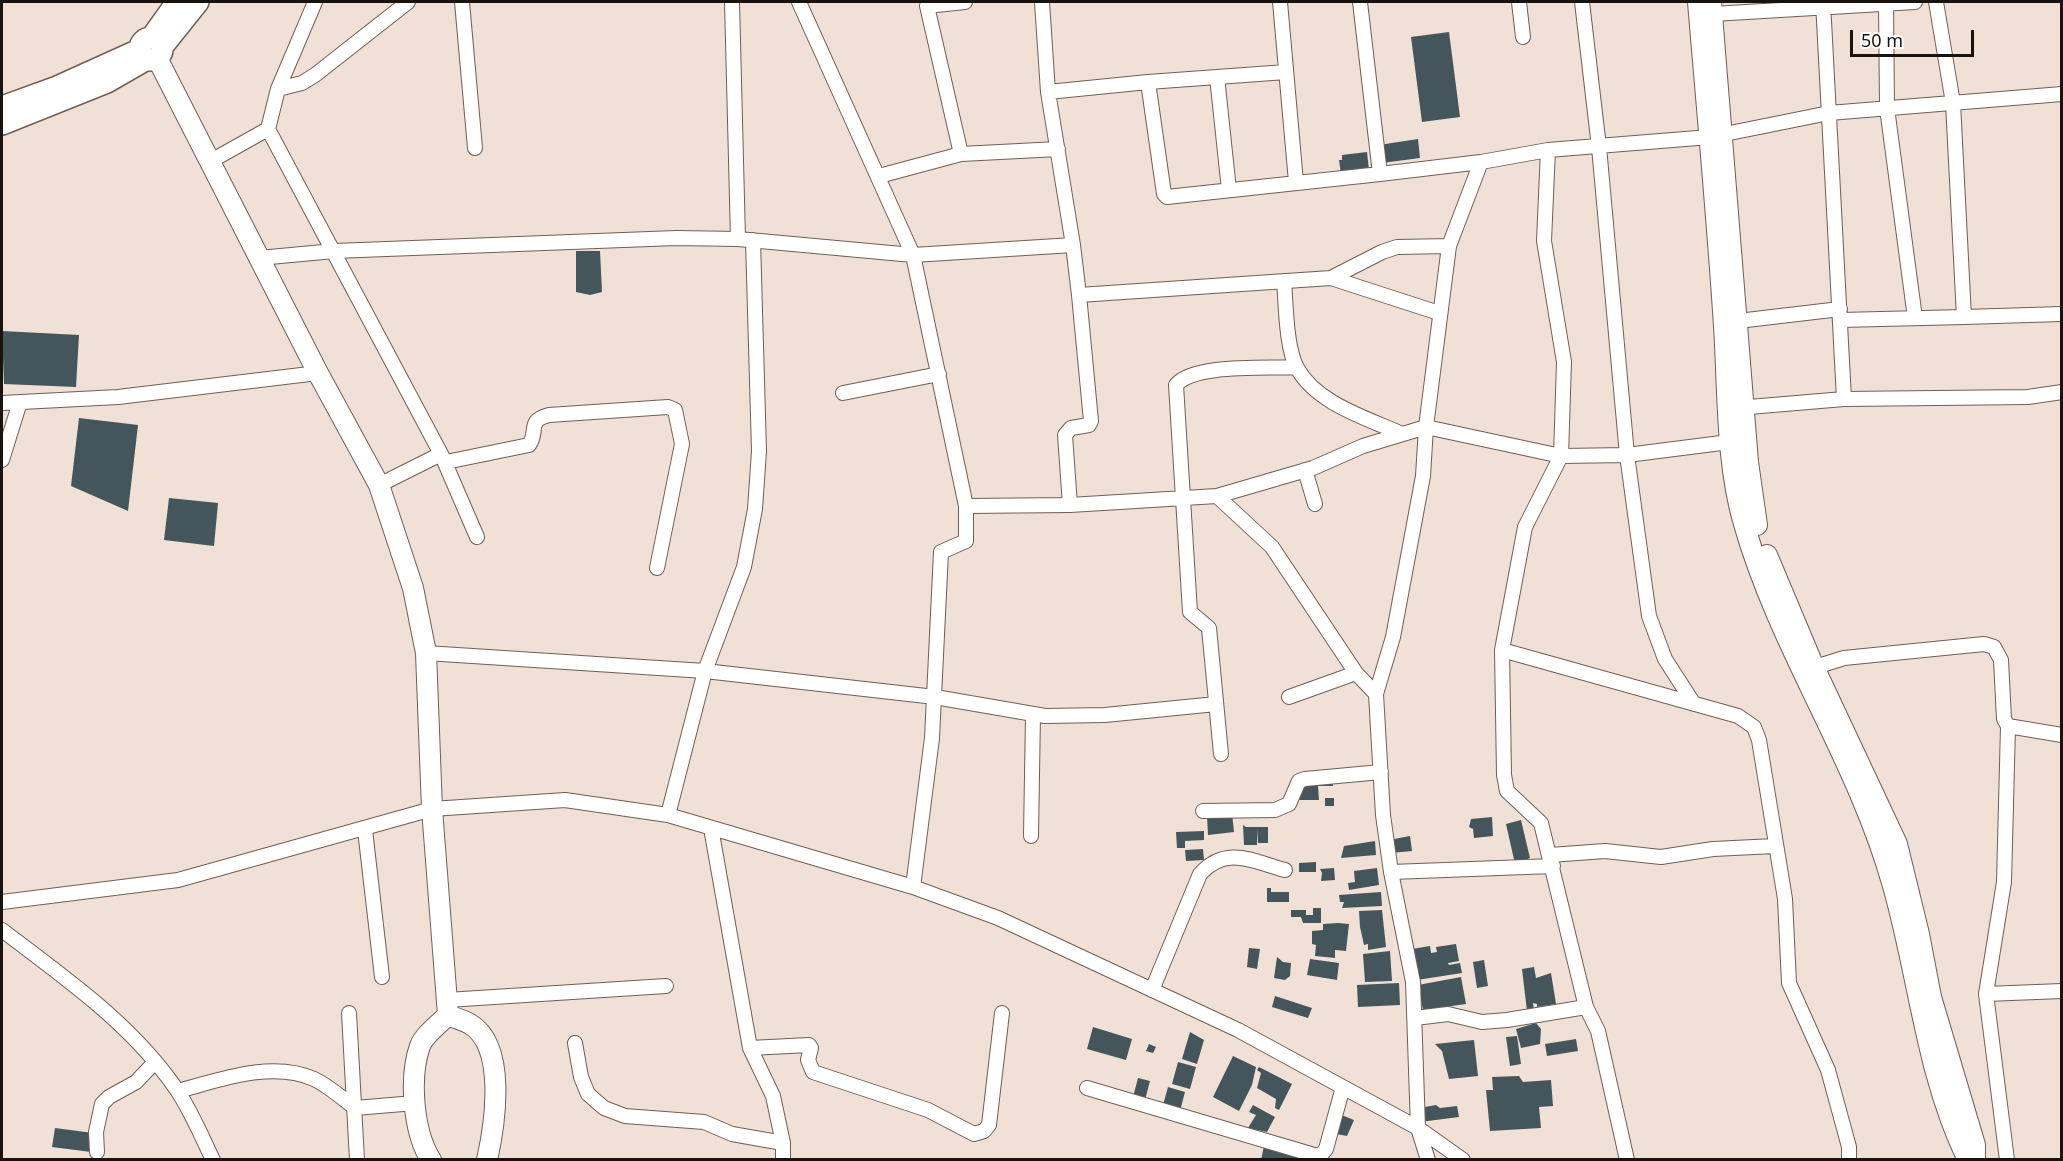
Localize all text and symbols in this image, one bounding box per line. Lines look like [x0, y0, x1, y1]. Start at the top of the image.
scale bar [1853, 18, 1978, 56]
text: 50 m [1861, 28, 1903, 52]

